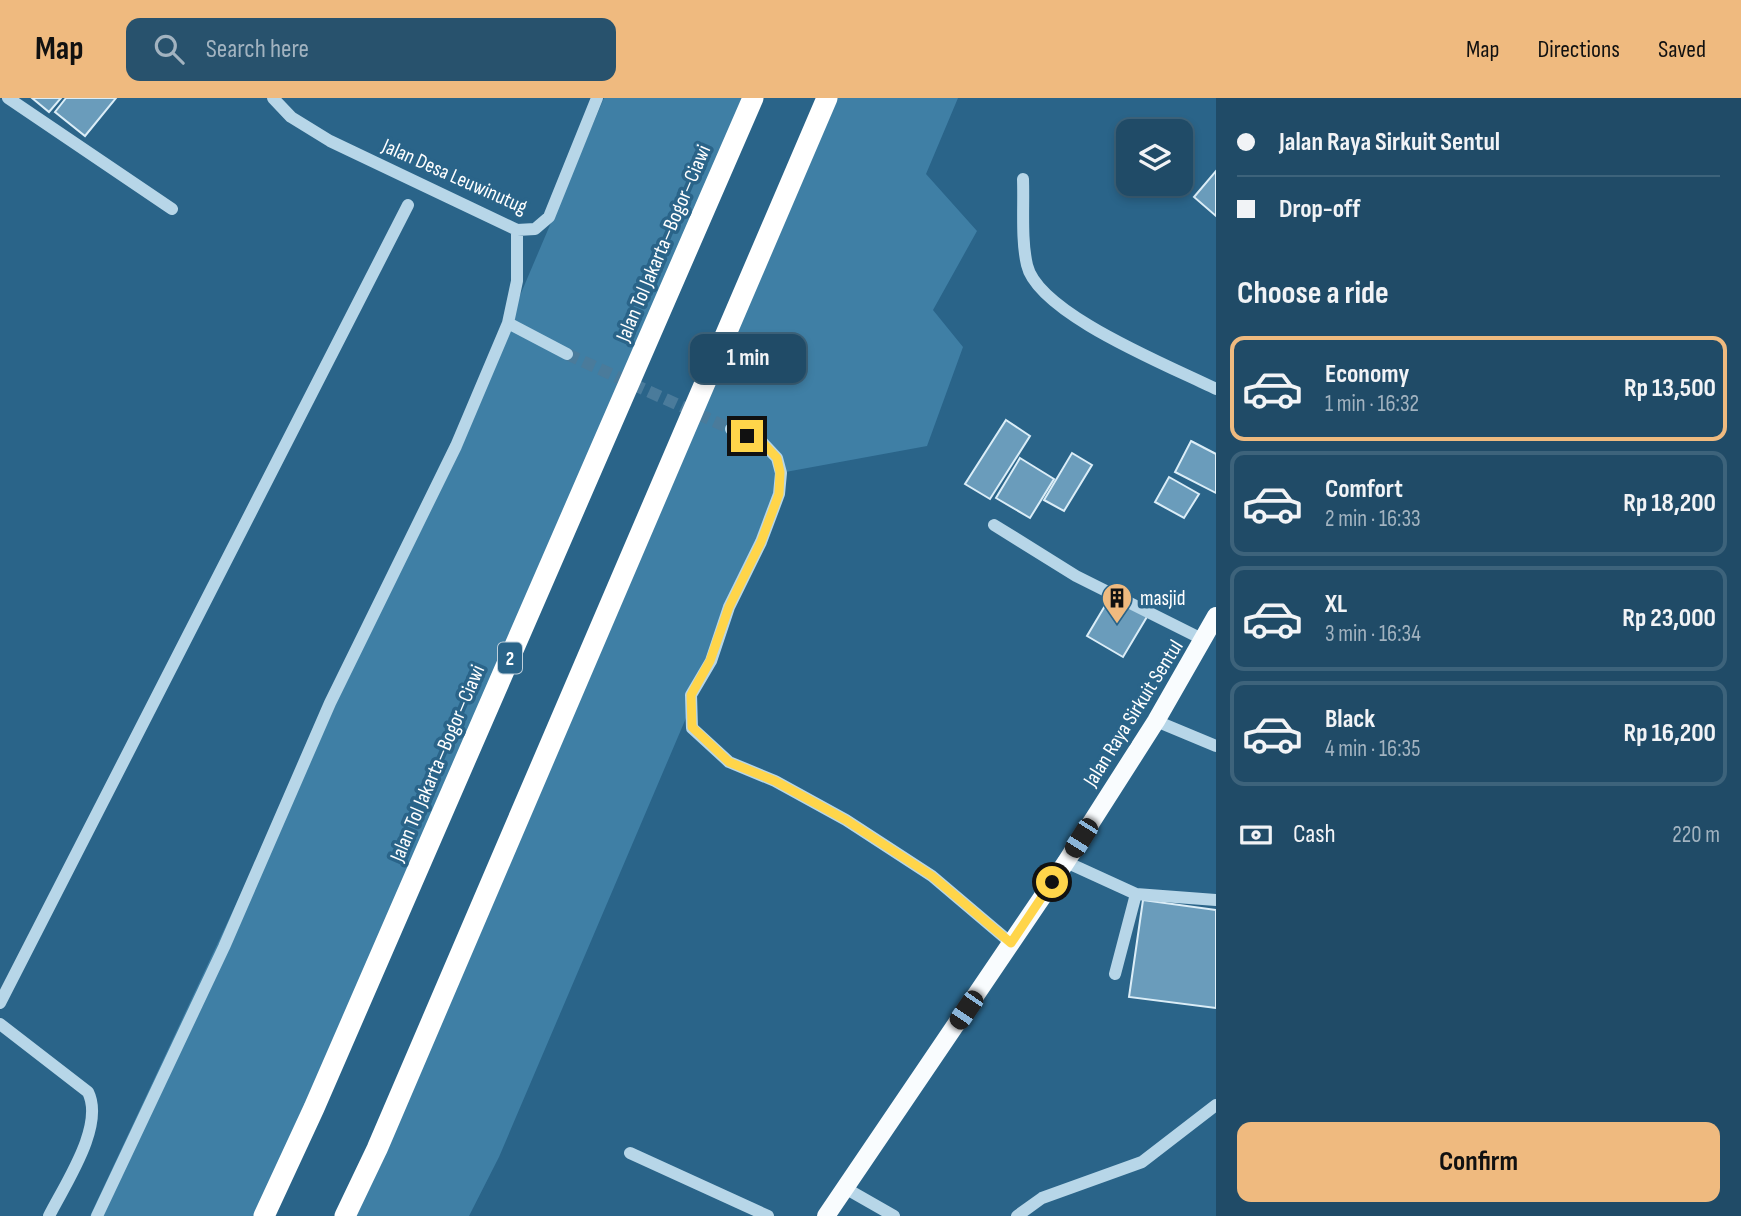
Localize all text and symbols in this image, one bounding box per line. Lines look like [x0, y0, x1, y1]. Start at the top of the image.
search box [126, 18, 616, 81]
text: Map [35, 29, 84, 69]
icon: search [150, 30, 188, 68]
text: Search here [206, 34, 309, 65]
text: Map [1466, 35, 1499, 64]
text: Directions [1537, 35, 1620, 64]
text: Saved [1658, 35, 1706, 64]
map controls [1116, 119, 1193, 196]
button: layers [1116, 119, 1193, 196]
text: Jalan Raya Sirkuit Sentul [1279, 127, 1500, 158]
street label: Jalan Desa Leuwinutug [377, 133, 531, 220]
street label: Jalan Tol Jakarta–Bogor–Ciawi [610, 141, 716, 346]
text: Drop-off [1279, 194, 1360, 225]
text: Choose a ride [1237, 274, 1389, 313]
callout: 1 min [689, 334, 805, 384]
text: 1 min [727, 344, 769, 372]
icon: car [1241, 357, 1304, 420]
text: Economy [1325, 359, 1409, 390]
text: Rp 13,500 [1624, 373, 1716, 404]
text: 1 min · 16:32 [1325, 390, 1419, 418]
route end [731, 420, 763, 452]
icon: car [1241, 472, 1304, 535]
text: Comfort [1325, 474, 1403, 505]
text: Rp 18,200 [1623, 488, 1716, 519]
text: 2 min · 16:33 [1325, 505, 1421, 533]
building icon: masjid [1100, 581, 1134, 625]
place label: masjid [1140, 586, 1186, 611]
icon: car [1241, 587, 1304, 650]
text: XL [1325, 589, 1347, 620]
text: Rp 23,000 [1622, 603, 1716, 634]
text: 3 min · 16:34 [1325, 620, 1421, 648]
street label: Jalan Raya Sirkuit Sentul [1078, 635, 1189, 792]
road number: 2 [498, 642, 522, 674]
street label: Jalan Tol Jakarta–Bogor–Ciawi [384, 661, 490, 866]
icon: car [1241, 702, 1304, 765]
text: Black [1325, 704, 1375, 735]
text: Rp 16,200 [1624, 718, 1716, 749]
text: 4 min · 16:35 [1325, 735, 1420, 763]
car [1061, 815, 1102, 861]
icon: cash [1237, 816, 1275, 854]
text: Cash [1293, 819, 1336, 850]
text: 220 m [1672, 821, 1720, 849]
route start [1036, 866, 1068, 898]
car [946, 987, 987, 1033]
button: Confirm [1237, 1122, 1720, 1202]

